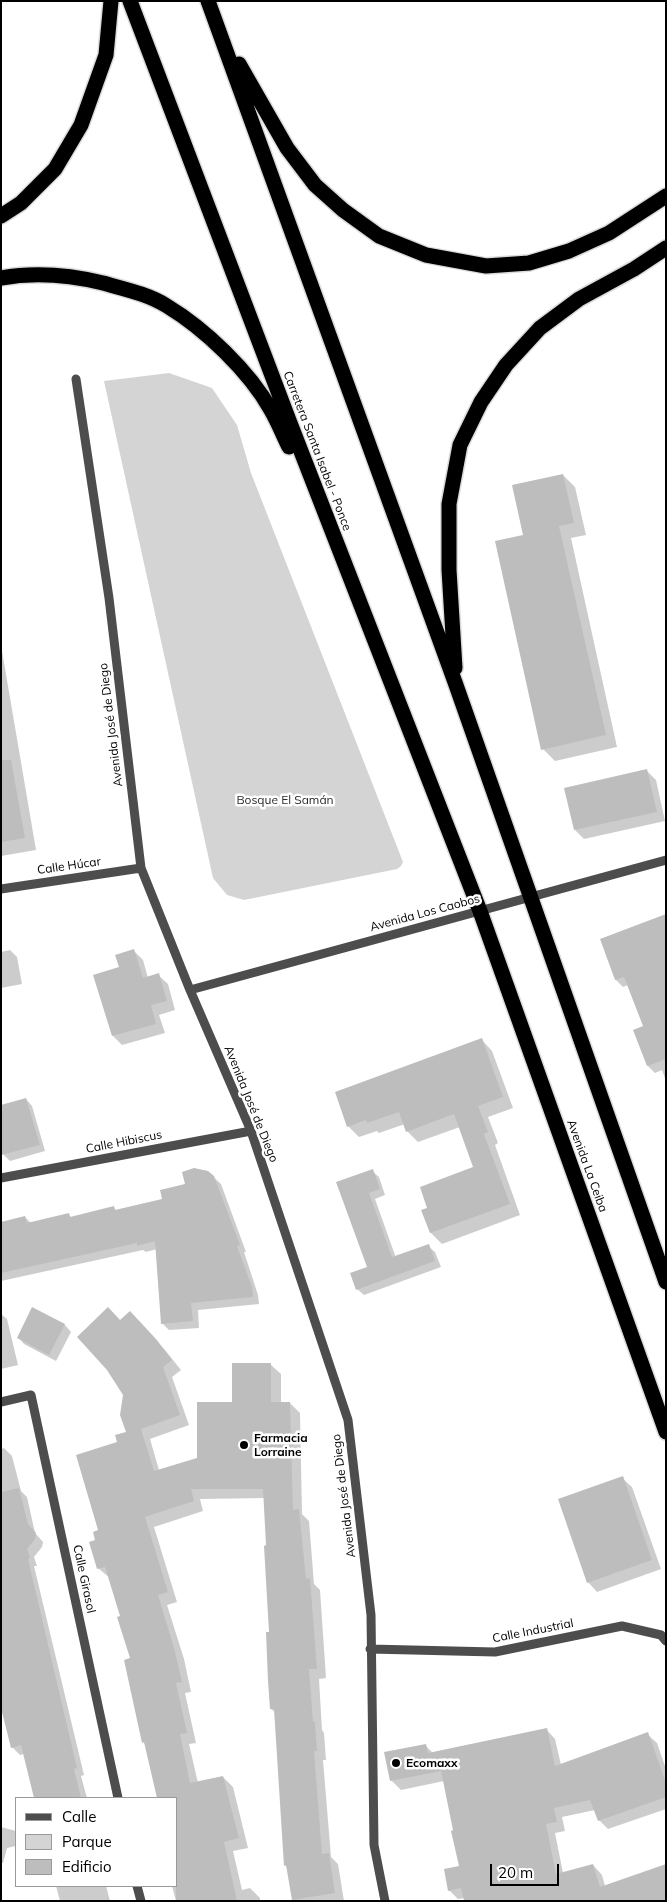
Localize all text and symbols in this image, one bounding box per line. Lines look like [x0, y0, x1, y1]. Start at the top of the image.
street label: Carretera Santa Isabel - Ponce [280, 369, 354, 533]
street label: Avenida José de Diego [96, 662, 126, 788]
park label: Bosque El Samán [236, 793, 334, 807]
street label: Calle Húcar [36, 854, 102, 878]
street label: Avenida Los Caobos [368, 891, 482, 935]
street label: Avenida José de Diego [221, 1044, 281, 1164]
street label: Avenida La Ceiba [564, 1118, 610, 1214]
street label: Calle Hibiscus [85, 1128, 163, 1156]
place label: Farmacia Lorraine [254, 1431, 308, 1459]
street label: Avenida José de Diego [329, 1433, 359, 1559]
marker: Farmacia Lorraine [238, 1439, 250, 1451]
street label: Calle Girasol [70, 1544, 98, 1614]
street label: Calle Industrial [491, 1616, 575, 1646]
place label: Ecomaxx [406, 1756, 458, 1770]
marker: Ecomaxx [390, 1757, 402, 1769]
legend [15, 1797, 178, 1887]
text: Calle [62, 1807, 96, 1826]
text: Parque [62, 1832, 112, 1851]
scale bar [492, 1854, 561, 1886]
text: Edificio [62, 1857, 112, 1876]
text: 20 m [498, 1863, 533, 1882]

